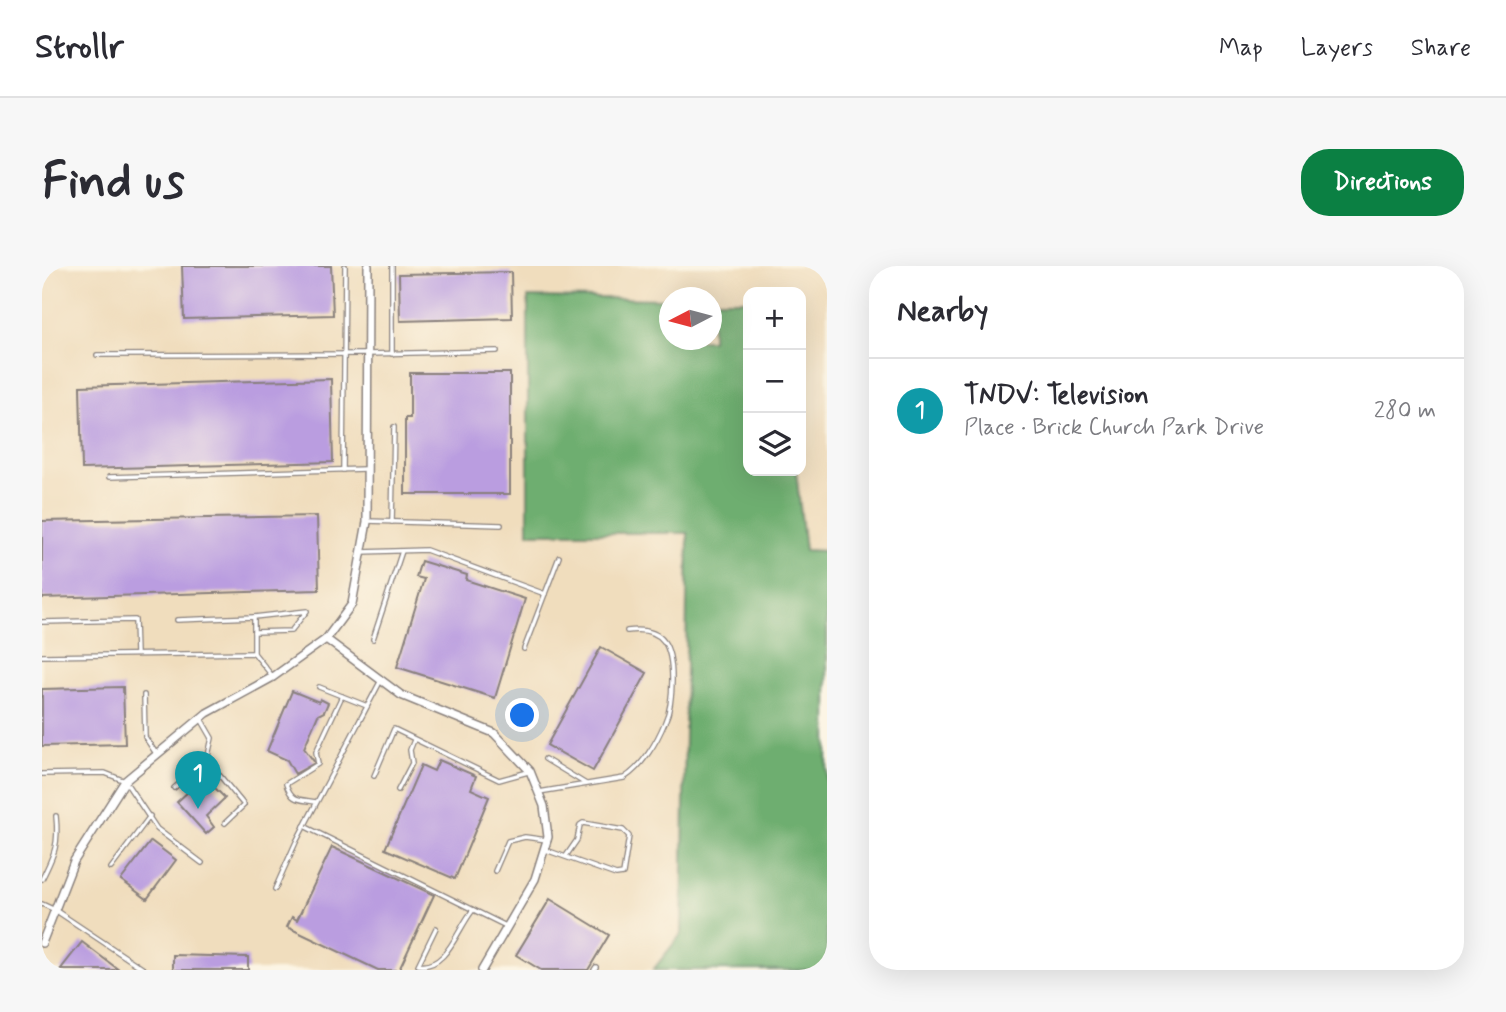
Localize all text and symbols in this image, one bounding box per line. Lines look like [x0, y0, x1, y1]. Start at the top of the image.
text: Strollr [35, 26, 124, 70]
text: Map [1219, 33, 1263, 64]
text: Layers [1301, 33, 1373, 64]
text: Share [1411, 33, 1471, 64]
button: Directions [1301, 149, 1464, 216]
text: Find us [42, 150, 185, 215]
north arrow [659, 287, 722, 350]
map controls [743, 287, 806, 476]
button: + [743, 287, 806, 350]
text: Nearby [897, 292, 988, 331]
button: − [743, 350, 806, 413]
text: TNDV: Television [964, 379, 1149, 413]
text: 1 [915, 396, 925, 426]
text: 280 m [1374, 396, 1436, 426]
button: layers [743, 413, 806, 476]
text: Place · Brick Church Park Drive [964, 413, 1264, 443]
your location [505, 698, 539, 732]
pin: 1 [175, 751, 221, 809]

